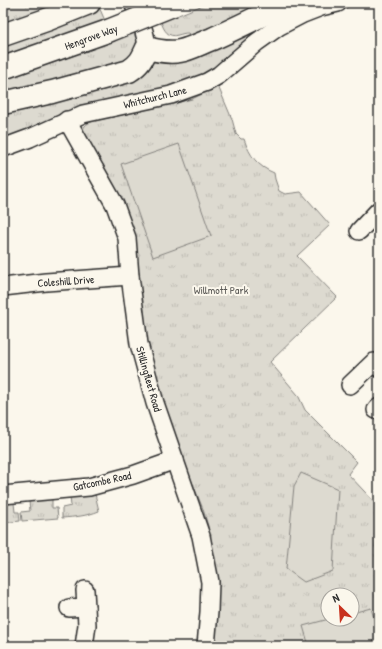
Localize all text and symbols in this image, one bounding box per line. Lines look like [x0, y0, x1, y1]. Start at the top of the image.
street label: Hengrove Way [63, 21, 120, 53]
street label: Whitchurch Lane [122, 82, 189, 112]
street label: Coleshill Drive [37, 272, 96, 290]
park label: Willmott Park [194, 283, 249, 297]
street label: Stillingfleet Road [133, 345, 165, 414]
street label: Gatcombe Road [72, 468, 133, 494]
north arrow [320, 587, 360, 627]
text: N [330, 590, 342, 606]

